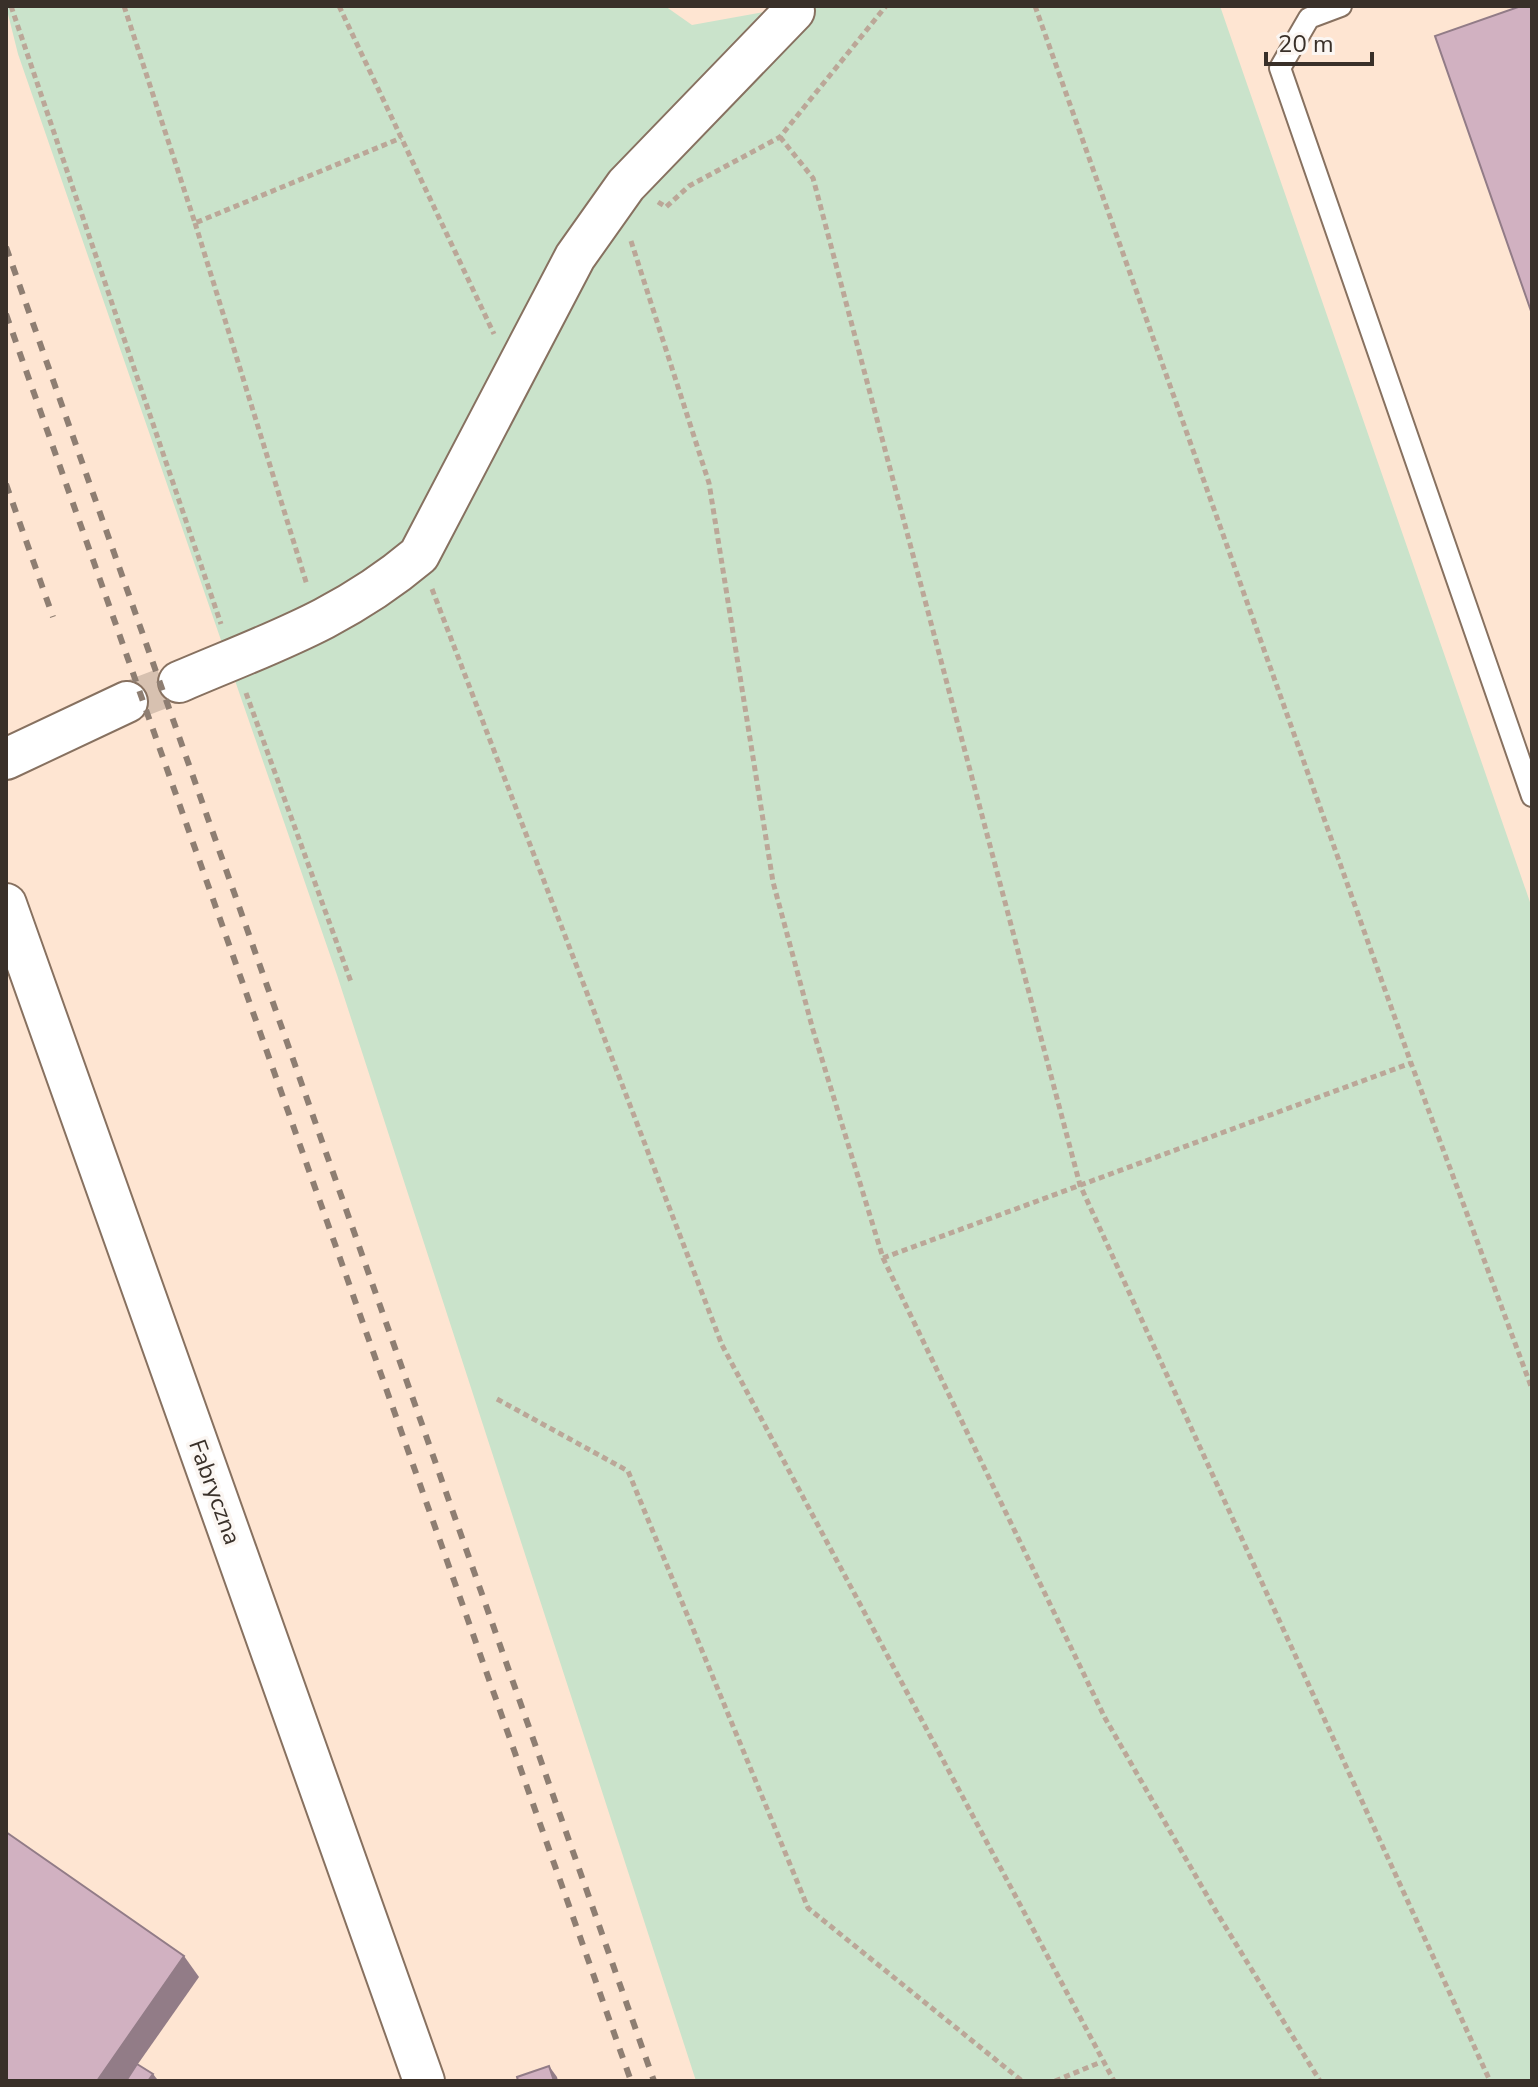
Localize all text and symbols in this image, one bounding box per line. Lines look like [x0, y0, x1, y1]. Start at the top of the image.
scale bar [1266, 16, 1372, 66]
text: 20 m [1278, 28, 1334, 60]
street label: Fabryczna [181, 1435, 249, 1549]

